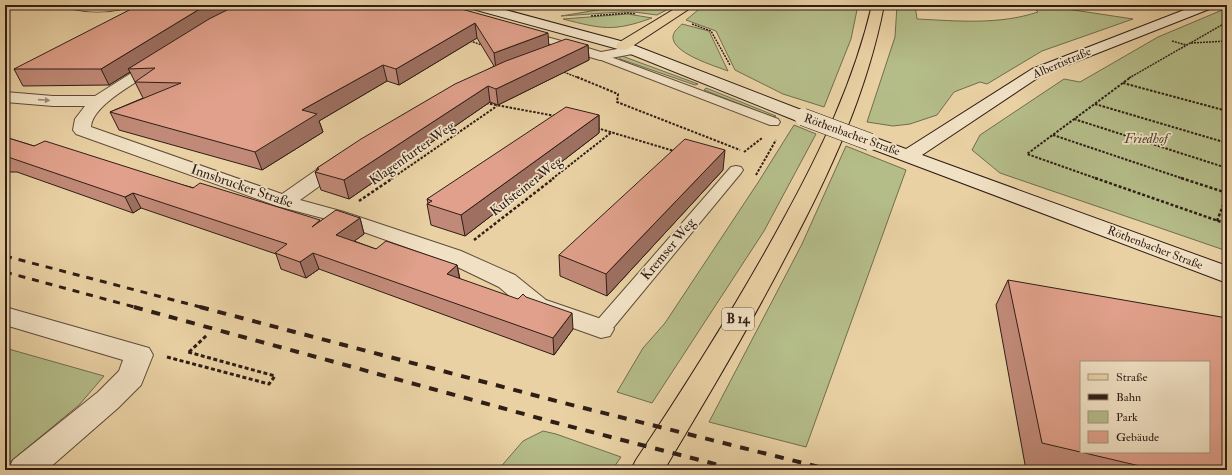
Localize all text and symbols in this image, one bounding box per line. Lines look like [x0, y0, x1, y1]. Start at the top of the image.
street label: Albertistraße [1030, 44, 1093, 82]
one-way arrow [38, 97, 50, 104]
street label: Röthenbacher Straße [802, 111, 902, 159]
street label: Klagenfurter Weg [366, 117, 459, 189]
park label: Friedhof [1123, 130, 1172, 147]
street label: Kufsteiner Weg [486, 152, 566, 220]
street label: Innsbrucker Straße [189, 161, 296, 212]
street label: Kremser Weg [637, 213, 700, 284]
street label: Röthenbacher Straße [1105, 223, 1205, 273]
road number: B 14 [722, 308, 754, 330]
legend [1080, 361, 1210, 453]
text: Straße [1116, 370, 1147, 385]
text: Bahn [1116, 390, 1141, 405]
text: Park [1116, 410, 1138, 425]
text: Gebäude [1116, 430, 1159, 445]

